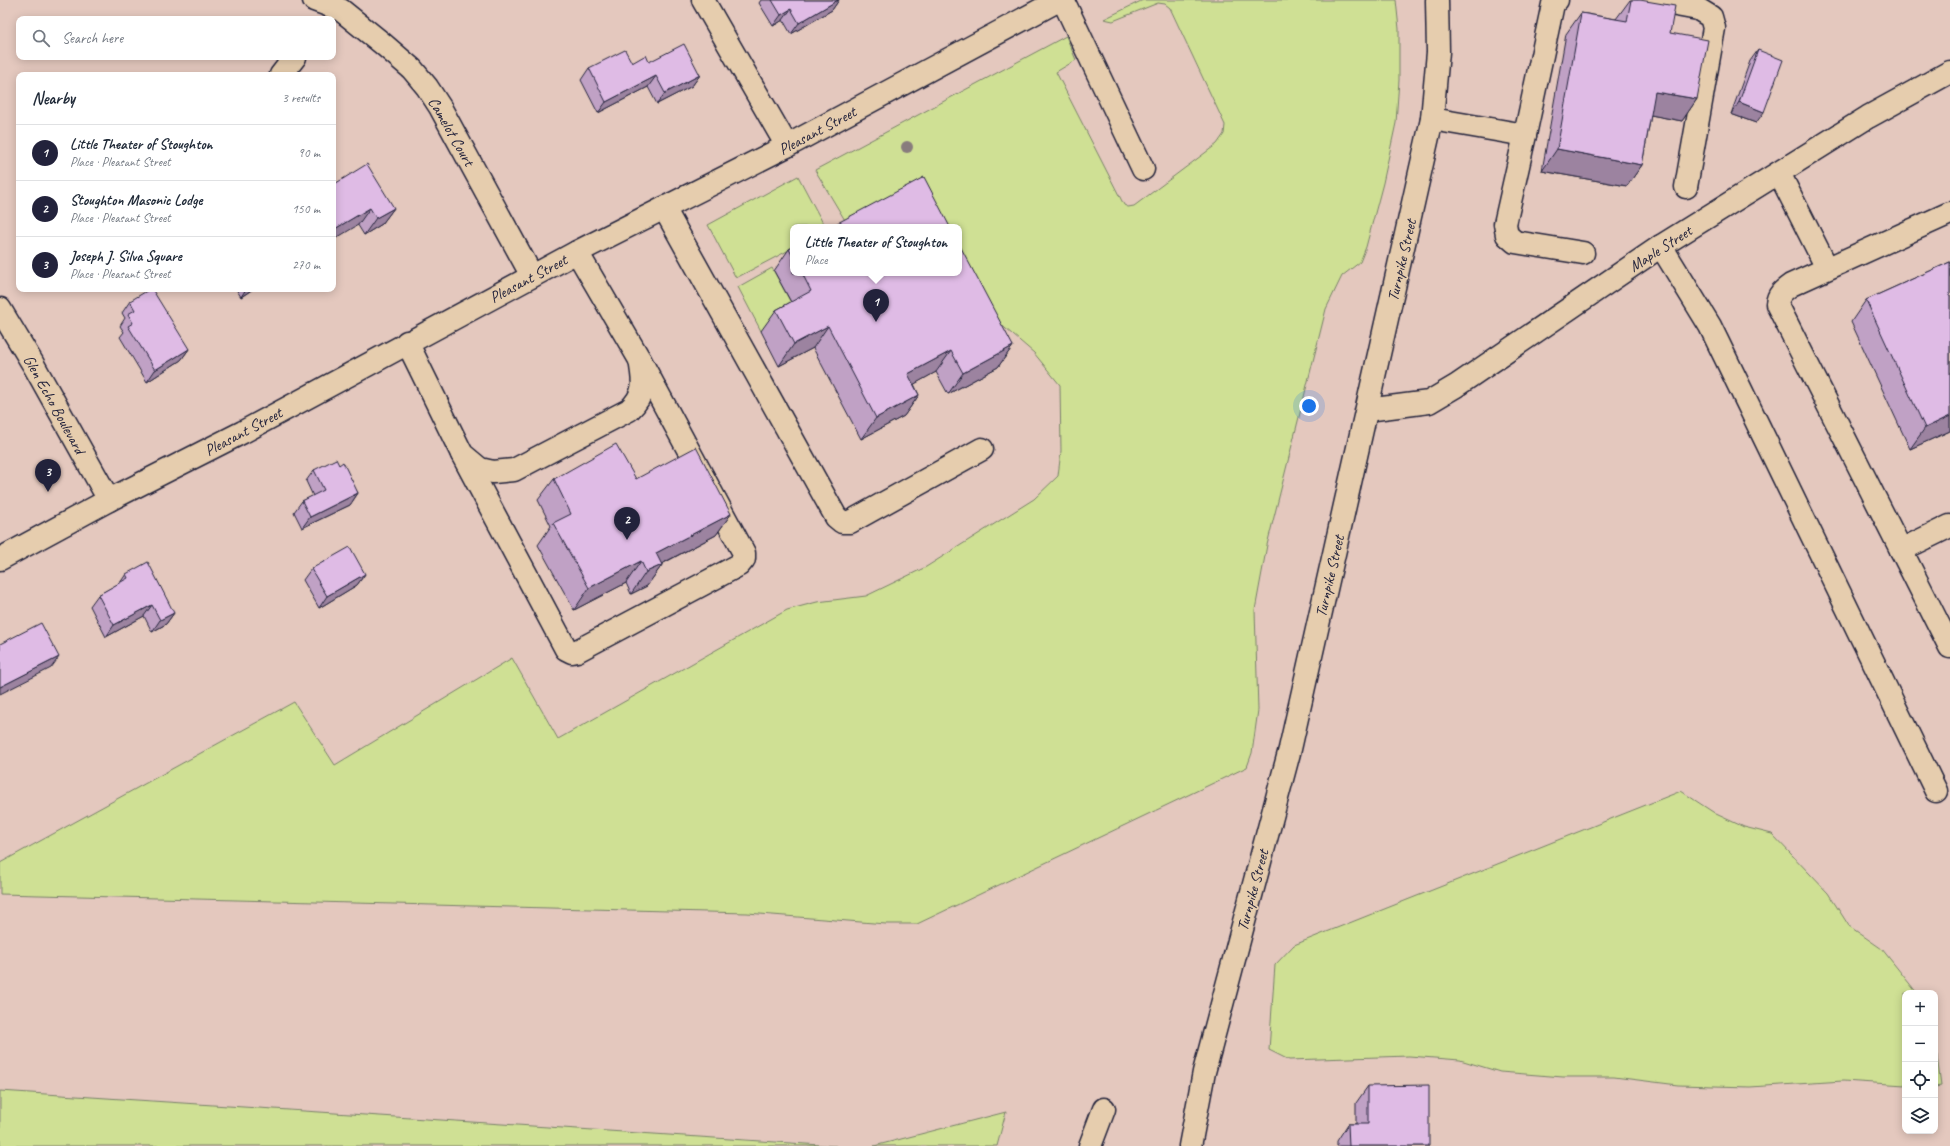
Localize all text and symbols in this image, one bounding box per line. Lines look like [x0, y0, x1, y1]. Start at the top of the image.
search box [16, 16, 336, 60]
icon: search [30, 27, 52, 49]
text: Search here [62, 29, 123, 48]
text: Nearby [32, 88, 75, 109]
text: 3 results [282, 90, 320, 106]
street label: Camelot Court [423, 93, 480, 171]
street label: Pleasant Street [775, 101, 861, 160]
text: Little Theater of Stoughton [70, 135, 212, 154]
text: 1 [42, 145, 48, 161]
text: 90 m [298, 145, 320, 161]
text: Place · Pleasant Street [70, 154, 170, 170]
text: Stoughton Masonic Lodge [70, 191, 202, 210]
text: 2 [42, 201, 48, 217]
text: 150 m [292, 201, 320, 217]
text: Place · Pleasant Street [70, 210, 170, 226]
street label: Turnpike Street [1383, 216, 1421, 303]
street label: Maple Street [1625, 220, 1697, 277]
popup [790, 224, 962, 276]
text: Little Theater of Stoughton [805, 233, 947, 252]
text: Joseph J. Silva Square [70, 247, 182, 266]
street label: Pleasant Street [486, 249, 572, 308]
text: Place [805, 252, 828, 268]
text: 3 [42, 257, 48, 273]
text: 270 m [292, 257, 320, 273]
text: Place · Pleasant Street [70, 266, 170, 282]
pin: 1 [863, 289, 889, 322]
street label: Glen Echo Boulevard [19, 352, 91, 460]
your location [1299, 396, 1319, 416]
street label: Pleasant Street [201, 402, 287, 461]
pin: 3 [35, 459, 61, 492]
pin: 2 [614, 507, 640, 540]
street label: Turnpike Street [1311, 532, 1349, 619]
street label: Turnpike Street [1233, 846, 1274, 933]
map controls [1902, 990, 1938, 1134]
button: + [1902, 990, 1938, 1026]
button: − [1902, 1026, 1938, 1062]
button: locate [1902, 1062, 1938, 1098]
button: layers [1902, 1098, 1938, 1134]

